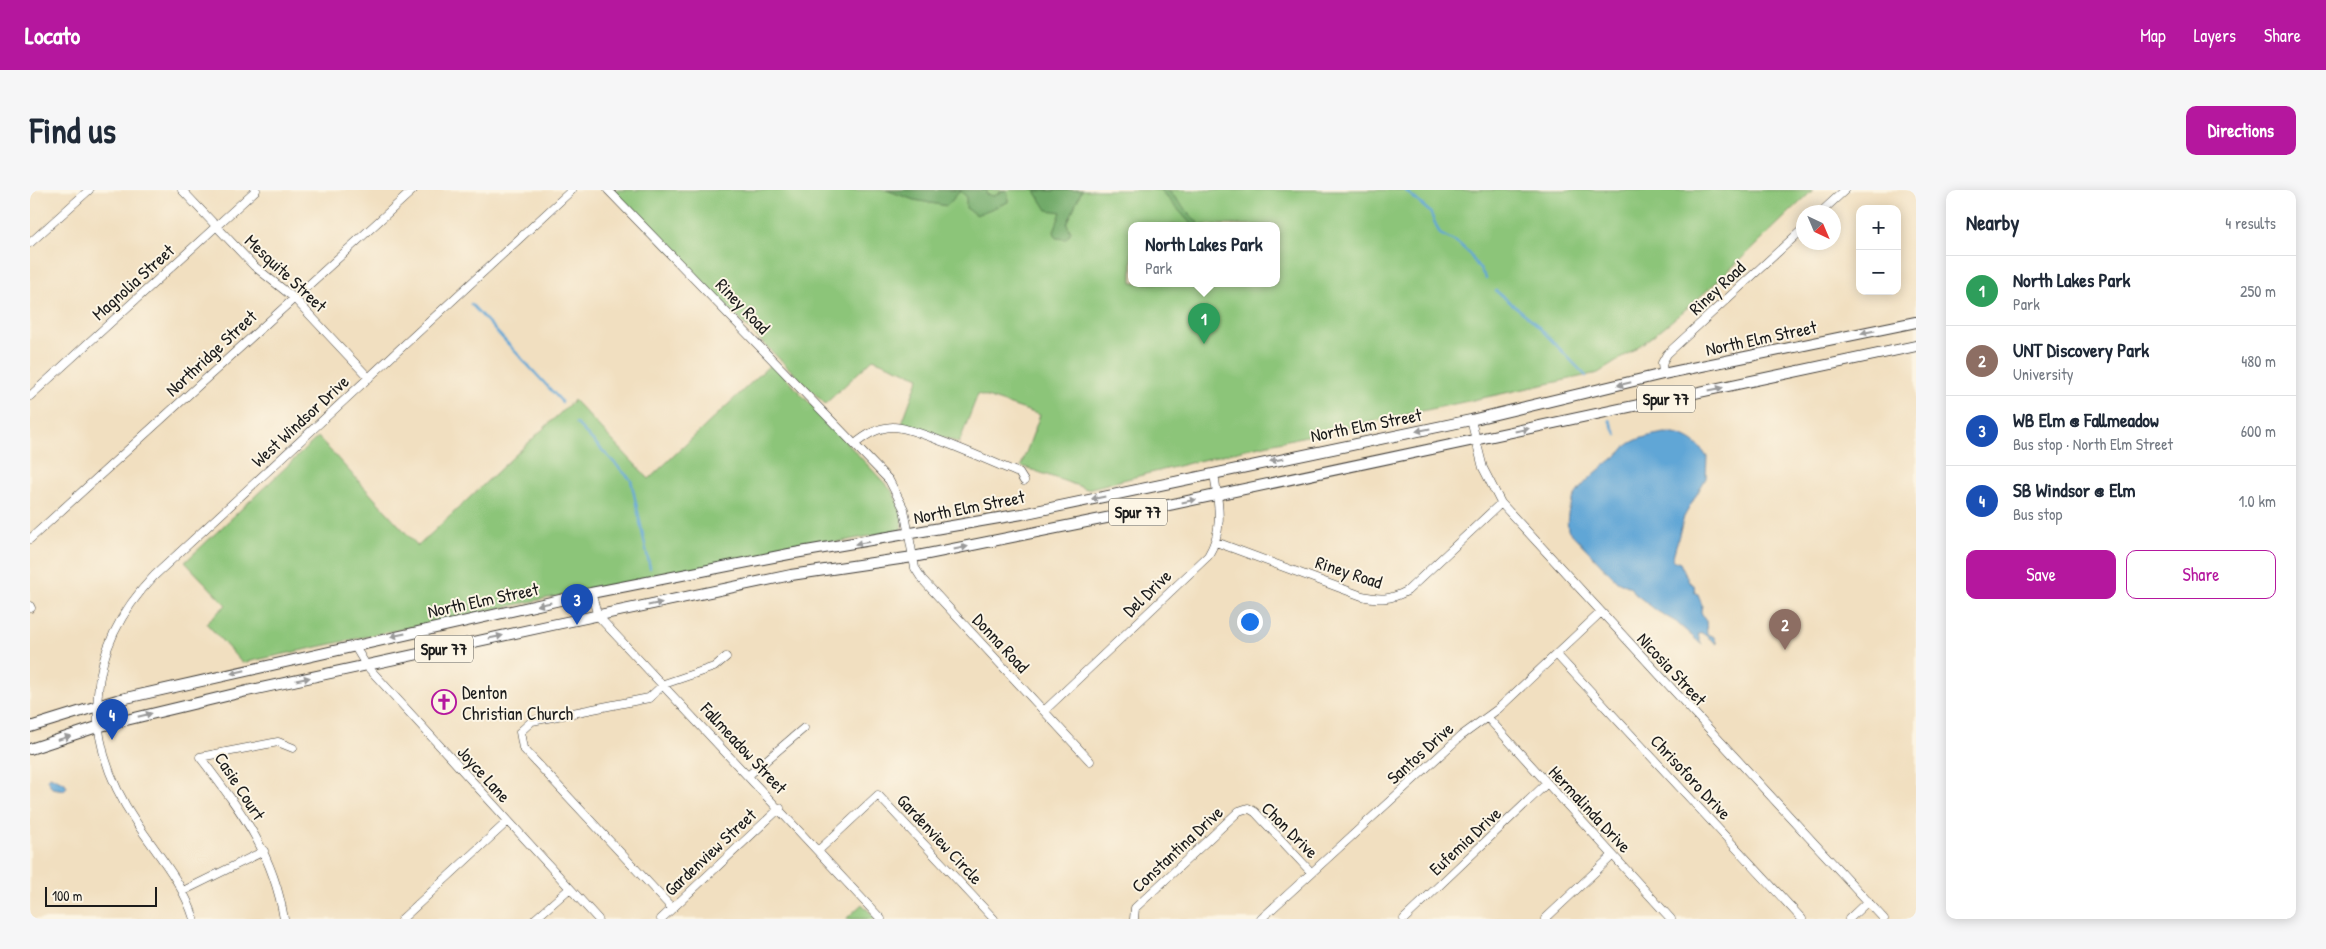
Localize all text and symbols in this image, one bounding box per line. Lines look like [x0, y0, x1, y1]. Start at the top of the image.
text: Locato [25, 19, 80, 51]
text: Map [2140, 23, 2166, 48]
text: Layers [2194, 23, 2236, 48]
text: Share [2264, 23, 2301, 48]
button: Directions [2186, 106, 2296, 155]
text: Find us [30, 107, 116, 154]
north arrow [1796, 205, 1841, 250]
map controls [1856, 205, 1901, 295]
button: + [1856, 205, 1901, 250]
text: Nearby [1966, 208, 2019, 237]
text: 4 results [2225, 212, 2276, 234]
popup [1128, 222, 1280, 287]
street label: Mesquite Street [240, 228, 333, 318]
text: North Lakes Park [1145, 231, 1263, 257]
street label: Magnolia Street [86, 238, 180, 326]
button: − [1856, 250, 1901, 295]
street label: Riney Road [1683, 255, 1751, 321]
text: Park [1145, 257, 1172, 279]
text: North Lakes Park [2013, 267, 2130, 293]
street label: Riney Road [710, 273, 776, 339]
text: 1 [1979, 280, 1985, 302]
text: 250 m [2240, 280, 2276, 302]
text: Park [2013, 293, 2040, 315]
pin: 1 [1188, 303, 1220, 344]
street label: Northridge Street [160, 304, 263, 402]
street label: North Elm Street [1703, 314, 1819, 362]
one-way arrow [1861, 328, 1876, 336]
text: UNT Discovery Park [2013, 337, 2149, 363]
text: 2 [1978, 350, 1986, 372]
text: 480 m [2241, 350, 2276, 372]
text: University [2013, 363, 2074, 385]
street label: West Windsor Drive [246, 369, 354, 473]
one-way arrow [1616, 380, 1631, 388]
one-way arrow [1708, 384, 1724, 392]
road number: Spur 77 [1637, 385, 1695, 412]
street label: North Elm Street [1308, 402, 1424, 448]
text: WB Elm @ Fallmeadow [2013, 407, 2159, 433]
text: 3 [1978, 420, 1986, 442]
text: 600 m [2241, 420, 2276, 442]
one-way arrow [1415, 426, 1430, 434]
one-way arrow [1515, 426, 1530, 434]
text: Bus stop · North Elm Street [2013, 433, 2173, 455]
one-way arrow [1269, 456, 1284, 464]
text: SB Windsor @ Elm [2013, 477, 2136, 503]
street label: North Elm Street [911, 484, 1027, 530]
text: 4 [1979, 490, 1985, 512]
text: 1.0 km [2238, 490, 2276, 512]
one-way arrow [1090, 494, 1105, 502]
one-way arrow [1181, 497, 1196, 505]
road number: Spur 77 [1109, 498, 1167, 526]
text: Bus stop [2013, 503, 2062, 525]
one-way arrow [853, 539, 869, 547]
one-way arrow [953, 543, 969, 551]
street label: Riney Road [1312, 549, 1386, 595]
button: Save [1966, 550, 2116, 599]
button: Share [2126, 550, 2276, 599]
street label: Del Drive [1117, 564, 1177, 622]
street label: North Elm Street [425, 576, 541, 624]
pin: 3 [561, 584, 593, 625]
one-way arrow [536, 600, 551, 608]
one-way arrow [648, 600, 663, 608]
street label: Donna Road [967, 608, 1035, 678]
your location [1237, 609, 1263, 635]
pin: 2 [1769, 609, 1801, 650]
street label: Nicosia Street [1632, 627, 1713, 712]
one-way arrow [389, 632, 405, 640]
one-way arrow [489, 633, 504, 641]
road number: Spur 77 [415, 636, 473, 662]
one-way arrow [231, 668, 246, 676]
one-way arrow [295, 675, 311, 683]
place label: Denton Christian Church [462, 680, 573, 726]
church icon: Denton Christian Church [431, 689, 457, 715]
street label: Fallmeadow Street [694, 696, 793, 800]
pin: 4 [96, 699, 128, 740]
one-way arrow [137, 711, 152, 719]
street label: Santos Drive [1381, 716, 1459, 790]
street label: Chrisoforo Drive [1645, 729, 1737, 825]
one-way arrow [56, 734, 71, 741]
street label: Joyce Lane [452, 740, 516, 808]
street label: Casie Court [209, 747, 272, 826]
street label: Hermalinda Drive [1543, 760, 1637, 858]
street label: Gardenview Circle [891, 788, 989, 890]
street label: Chon Drive [1256, 796, 1324, 864]
street label: Constantina Drive [1126, 800, 1228, 898]
street label: Eufemia Drive [1424, 801, 1506, 881]
street label: Gardenview Street [658, 802, 762, 901]
scale bar [45, 884, 158, 907]
text: 100 m [52, 886, 82, 905]

